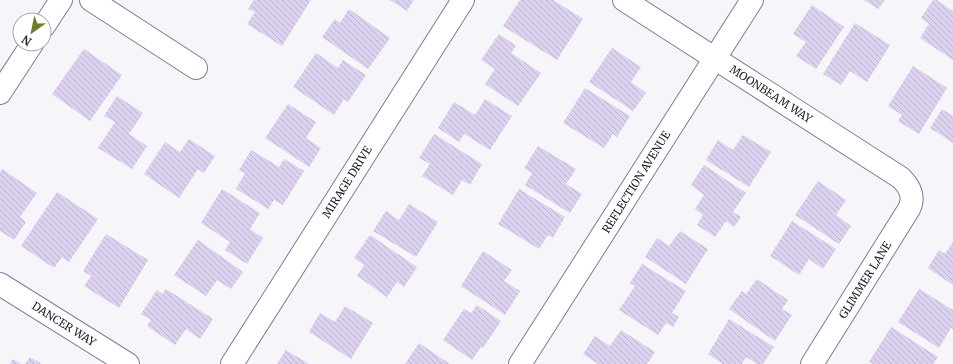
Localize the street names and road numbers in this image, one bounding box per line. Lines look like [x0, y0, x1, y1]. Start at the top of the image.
street label: MOONBEAM WAY [727, 62, 816, 126]
street label: REFLECTION AVENUE [599, 128, 673, 236]
street label: MIRAGE DRIVE [319, 143, 375, 221]
street label: GLIMMER LANE [836, 239, 894, 321]
street label: DANCER WAY [29, 299, 99, 350]

